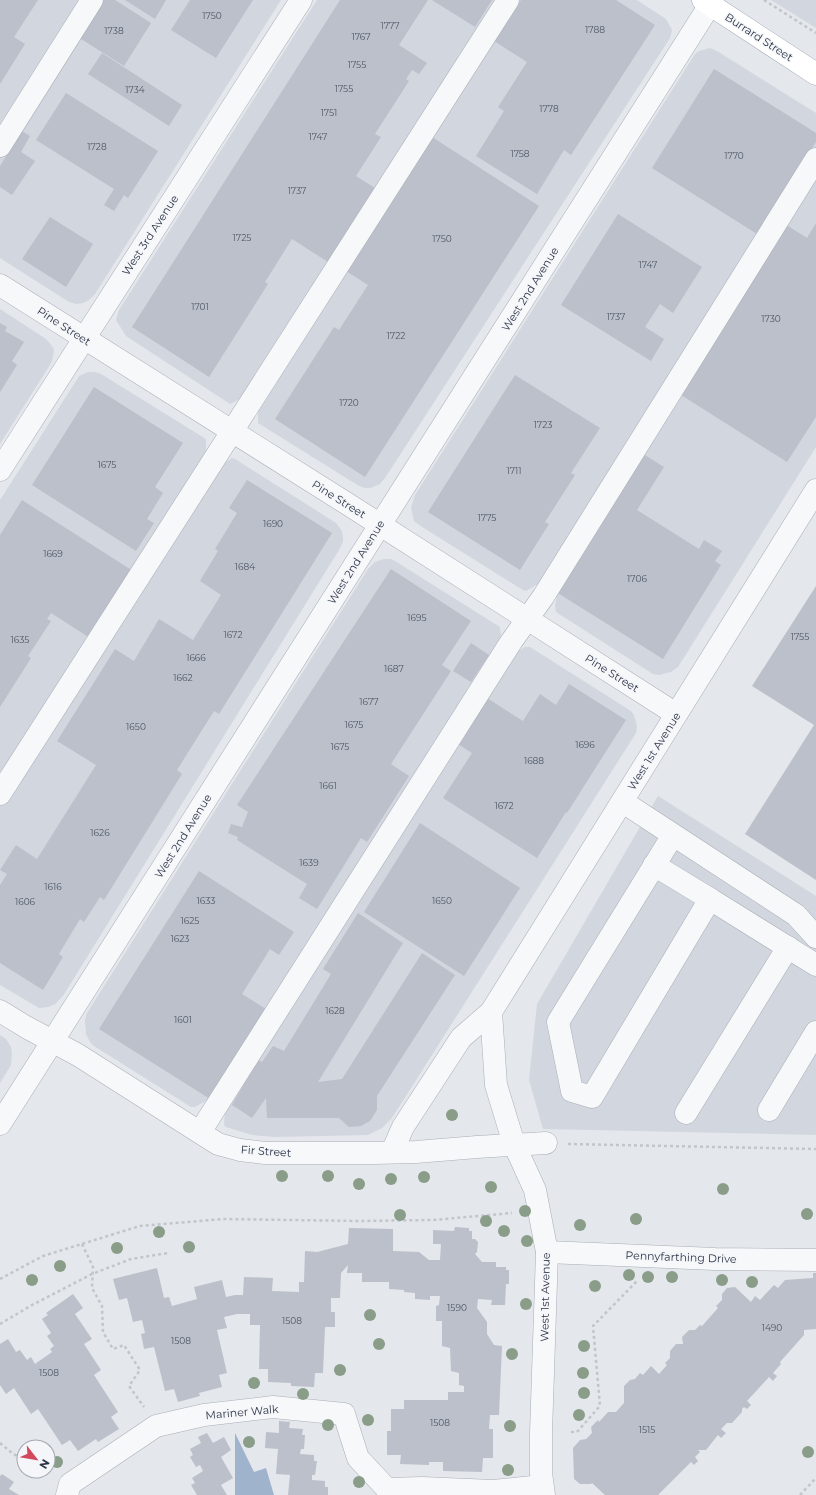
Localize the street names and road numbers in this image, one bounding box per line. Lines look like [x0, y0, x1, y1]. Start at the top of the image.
street label: Burrard Street [722, 10, 796, 64]
street label: West 3rd Avenue [119, 192, 181, 278]
street label: West 2nd Avenue [498, 244, 562, 334]
street label: Pine Street [35, 303, 94, 349]
street label: Pine Street [309, 477, 369, 521]
street label: West 2nd Avenue [324, 517, 388, 607]
street label: Pine Street [582, 651, 642, 695]
street label: West 1st Avenue [624, 709, 684, 793]
street label: West 2nd Avenue [151, 791, 215, 881]
street label: Fir Street [240, 1142, 292, 1160]
street label: Pennyfarthing Drive [625, 1248, 737, 1266]
street label: West 1st Avenue [537, 1252, 553, 1342]
street label: Mariner Walk [205, 1402, 280, 1422]

